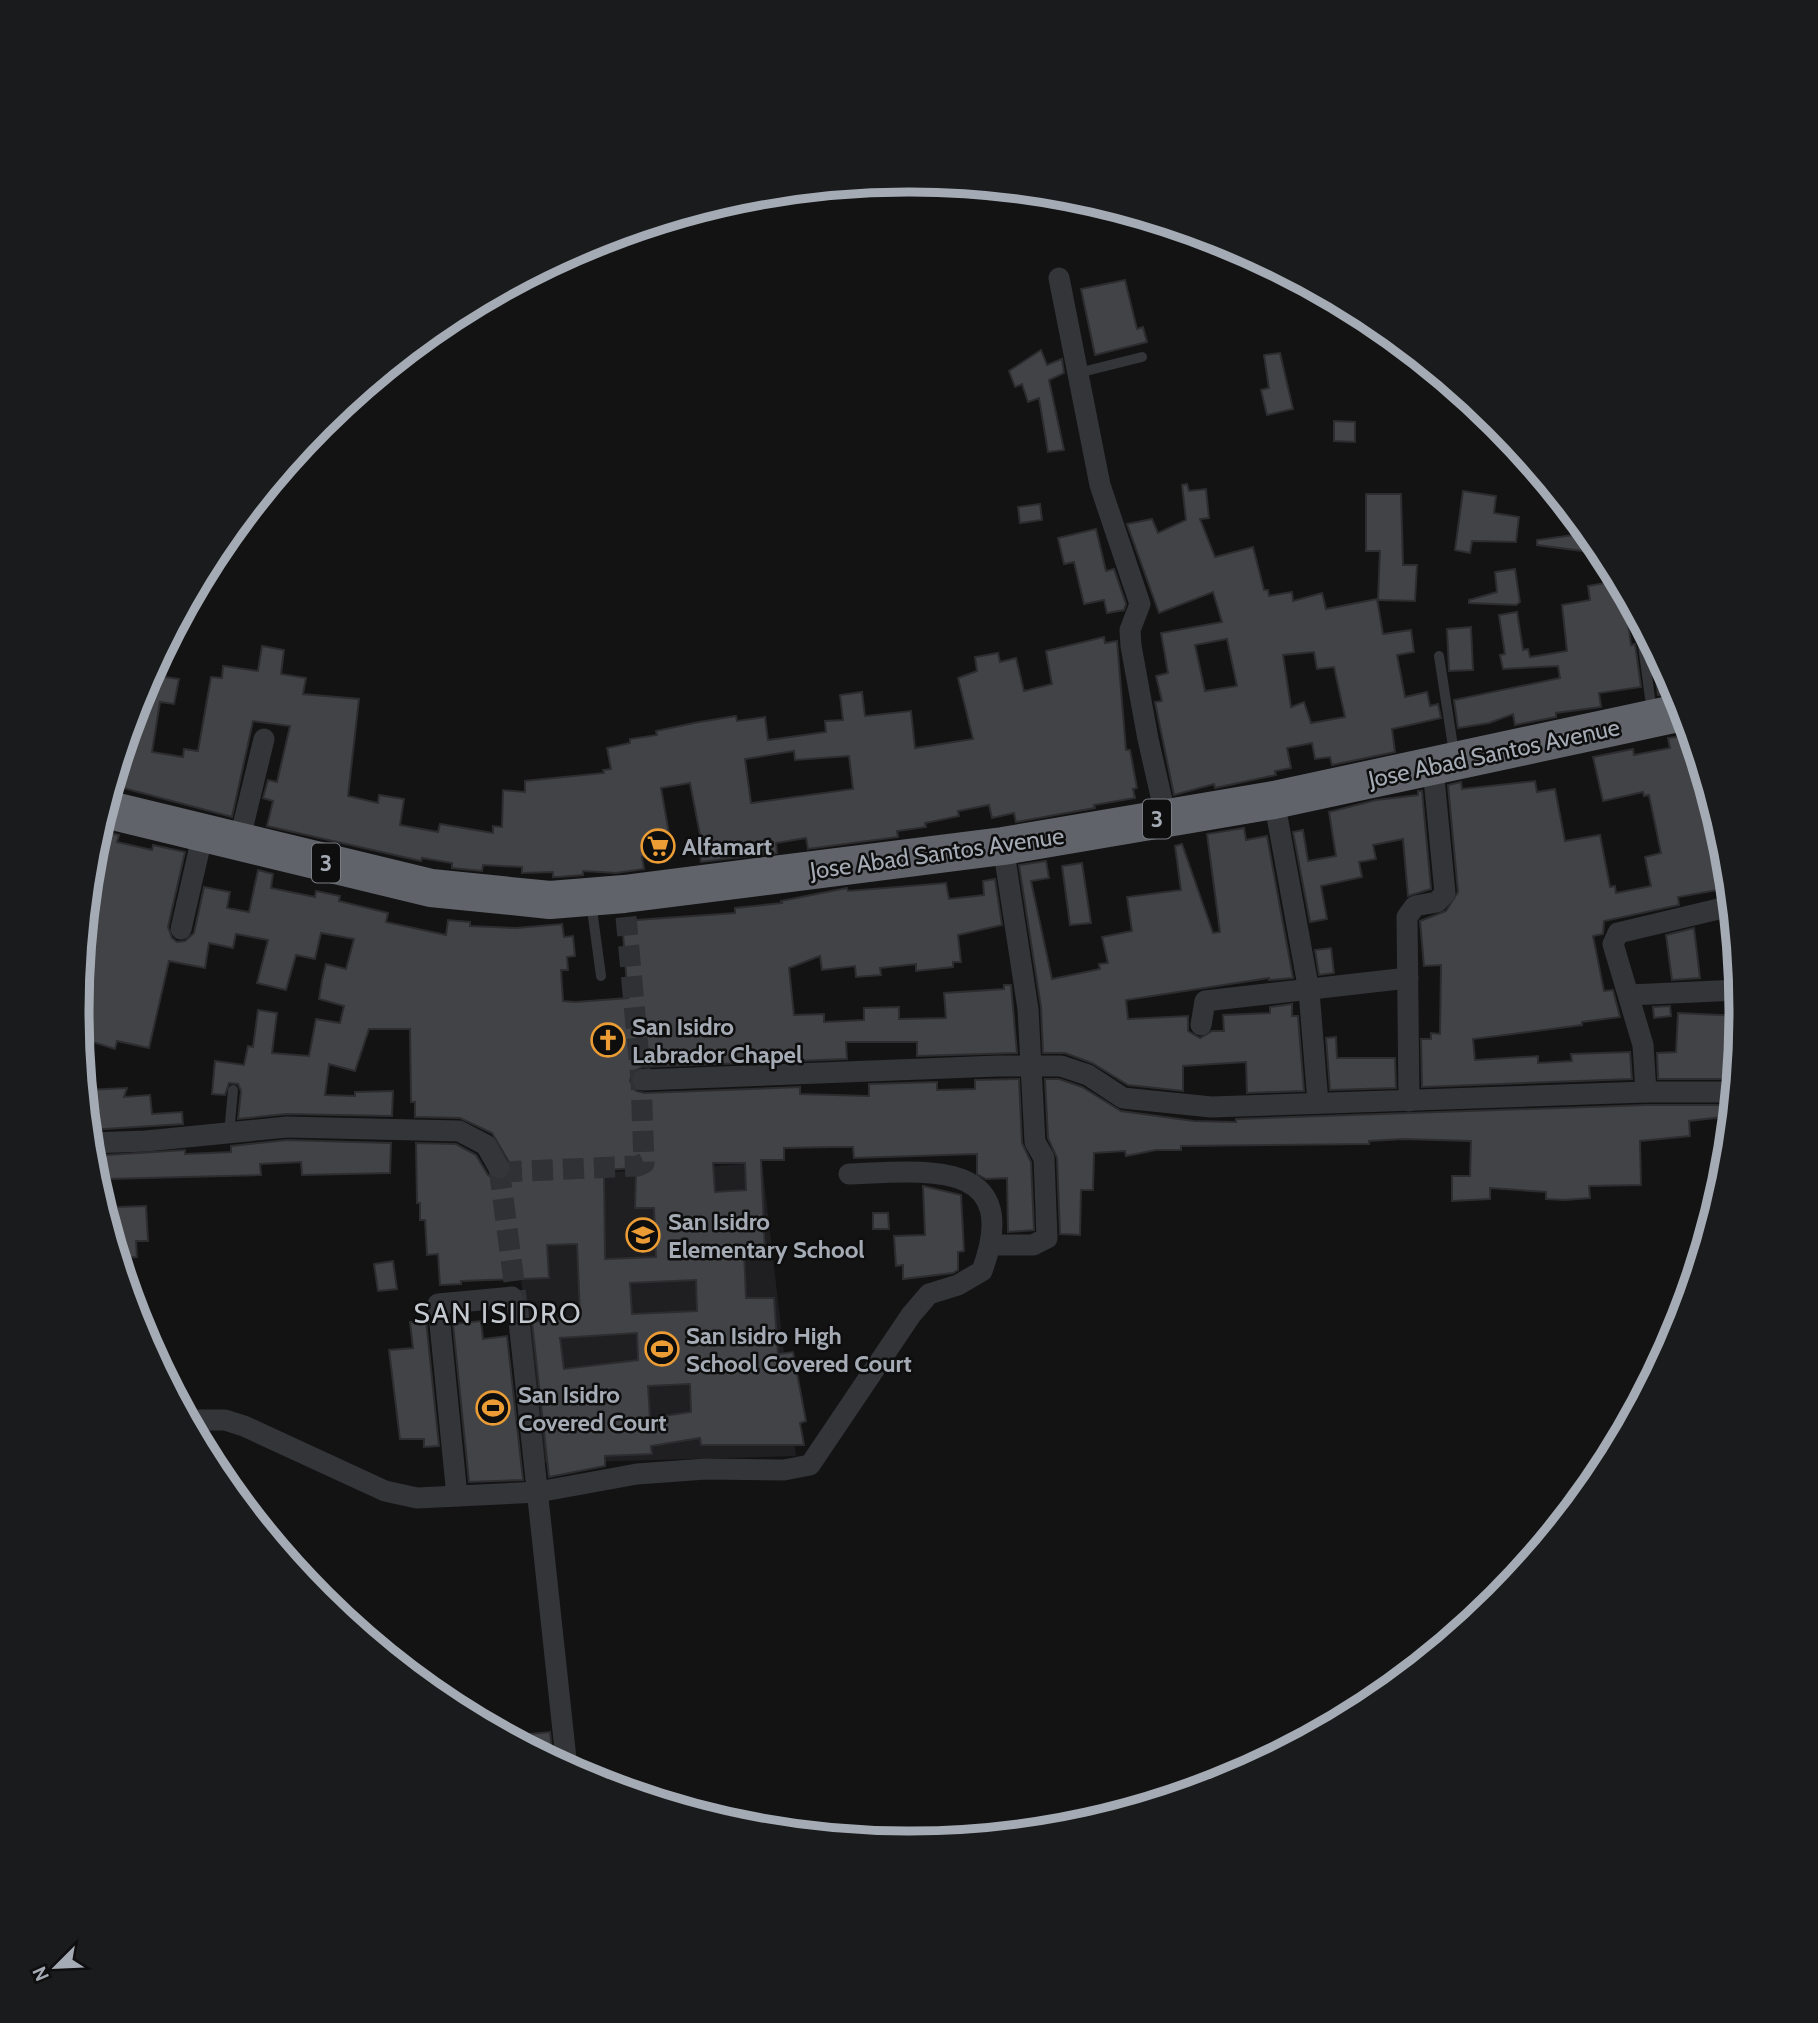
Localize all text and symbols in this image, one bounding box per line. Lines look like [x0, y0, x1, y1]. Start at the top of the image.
street label: Jose Abad Santos Avenue [1365, 712, 1622, 794]
road number: 3 [1143, 800, 1171, 838]
street label: Jose Abad Santos Avenue [807, 821, 1066, 885]
supermarket icon: Alfamart [639, 827, 677, 865]
place label: Alfamart [682, 832, 772, 861]
road number: 3 [312, 844, 340, 883]
place label: San Isidro Labrador Chapel [632, 1012, 802, 1069]
church icon: San Isidro Labrador Chapel [589, 1021, 627, 1059]
place label: San Isidro Elementary School [668, 1207, 865, 1264]
school or university icon: San Isidro Elementary School [624, 1216, 662, 1254]
district label: SAN ISIDRO [413, 1296, 583, 1330]
place label: San Isidro High School Covered Court [686, 1321, 912, 1378]
sports icon: San Isidro High School Covered Court [643, 1330, 681, 1368]
place label: San Isidro Covered Court [518, 1380, 667, 1437]
sports icon: San Isidro Covered Court [474, 1389, 512, 1427]
north arrow [21, 1932, 91, 2002]
text: N [28, 1963, 54, 1985]

